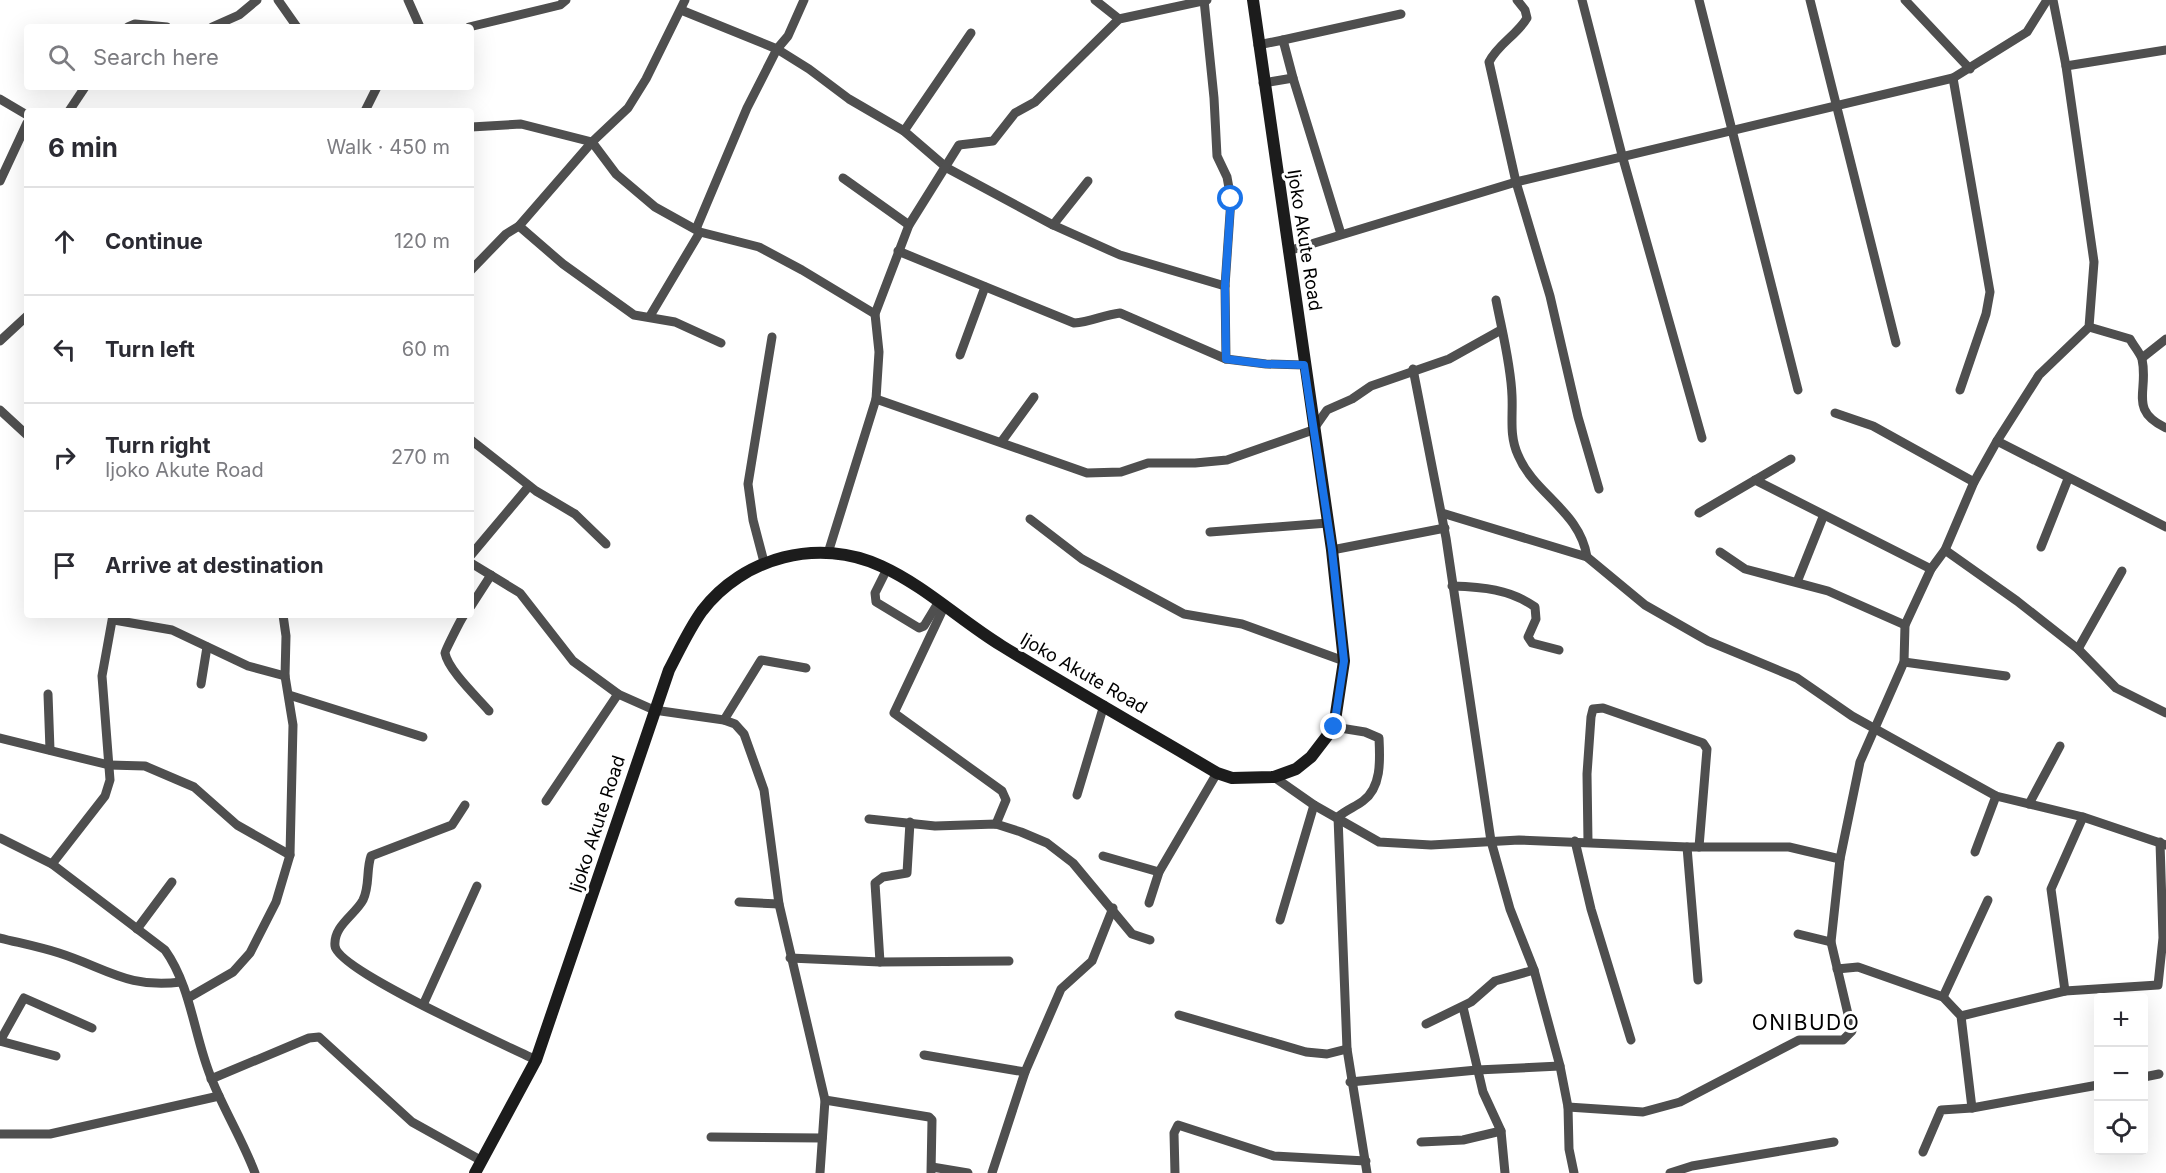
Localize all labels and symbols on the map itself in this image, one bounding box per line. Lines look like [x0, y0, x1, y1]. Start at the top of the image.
street label: Ijoko Akute Road [1283, 168, 1327, 312]
route start [1217, 185, 1243, 211]
street label: Ijoko Akute Road [1017, 628, 1151, 718]
route end [1320, 713, 1346, 739]
street label: Ijoko Akute Road [565, 753, 629, 895]
district label: ONIBUDO [1752, 1010, 1860, 1035]

